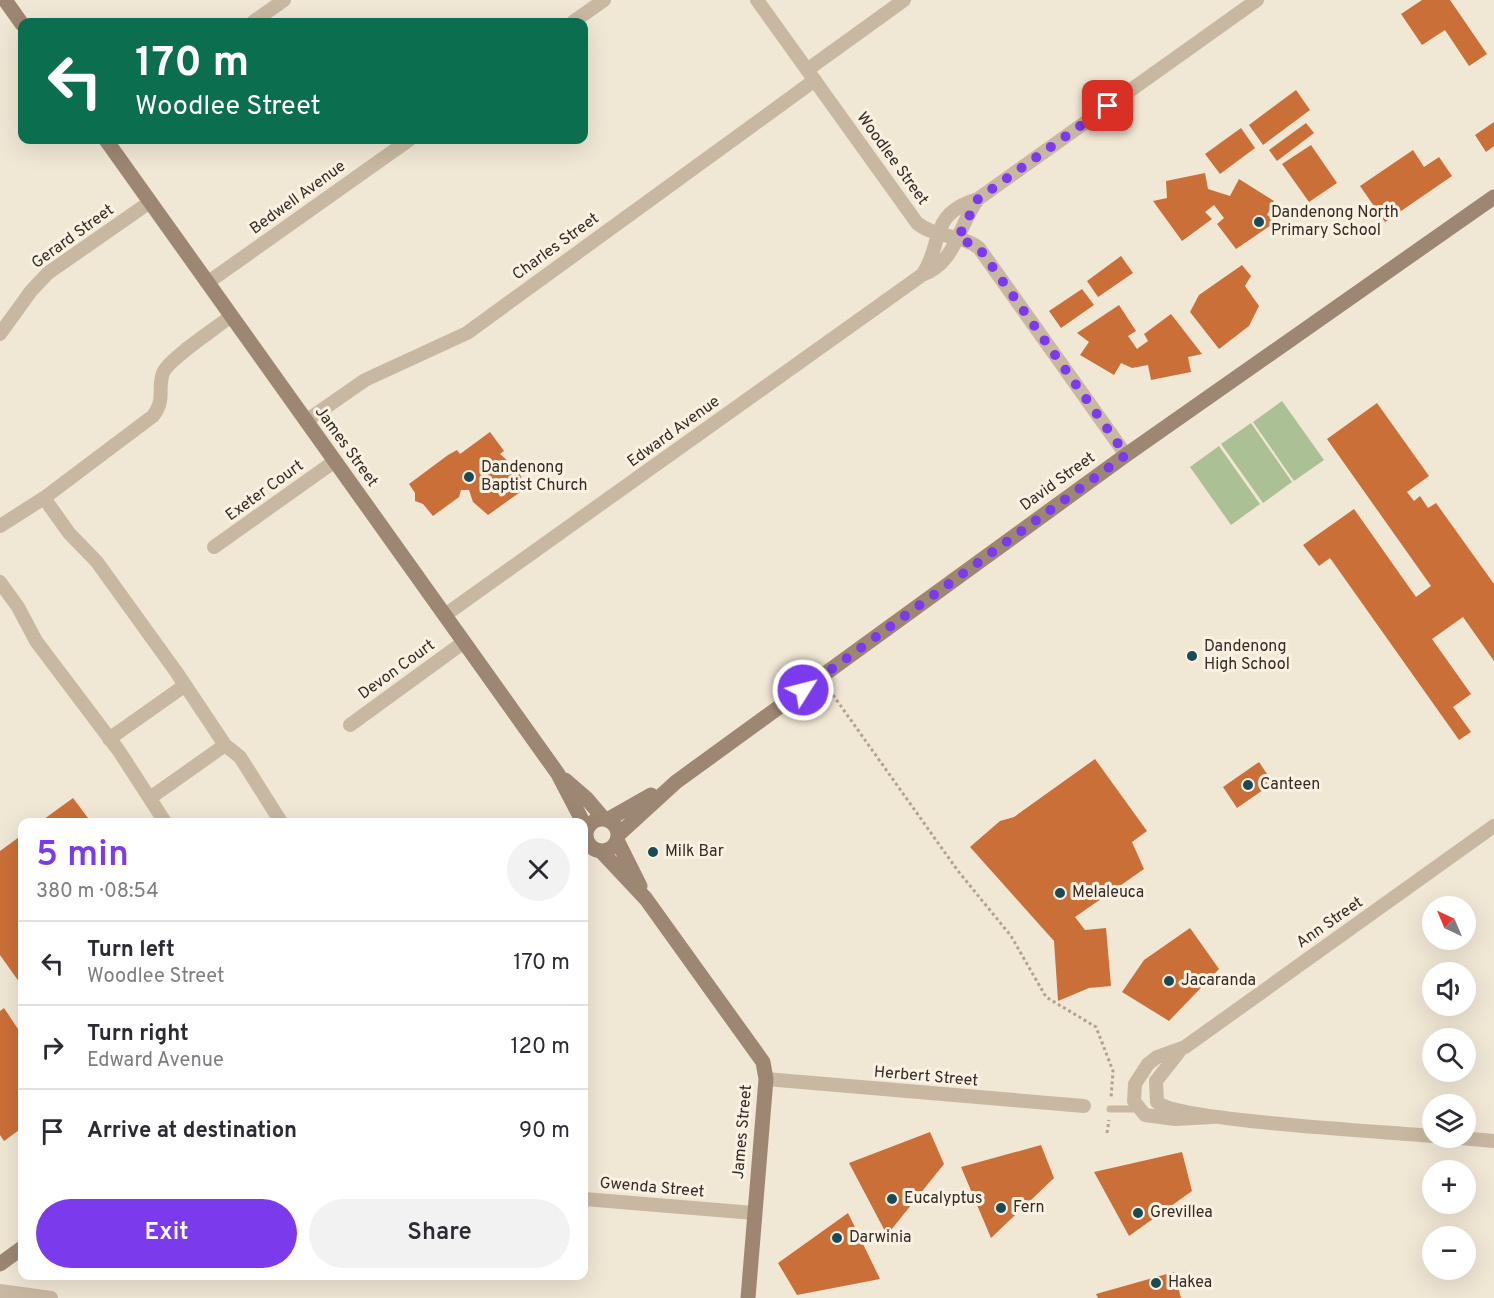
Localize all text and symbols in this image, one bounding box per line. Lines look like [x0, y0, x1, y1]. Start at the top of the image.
text: 170 m [135, 38, 249, 91]
icon: left [36, 42, 114, 120]
pin [1082, 80, 1133, 131]
icon: arrive [1091, 89, 1124, 122]
text: Woodlee Street [135, 90, 321, 124]
street label: Woodlee Street [852, 109, 932, 209]
street label: Bedwell Avenue [246, 157, 350, 239]
street label: Gerard Street [28, 200, 118, 274]
place label: Dandenong North Primary School [1271, 203, 1399, 241]
street label: Charles Street [509, 209, 603, 285]
marker: Dandenong North Primary School [1252, 215, 1266, 229]
street label: Edward Avenue [624, 392, 724, 472]
street label: James Street [310, 403, 382, 491]
street label: David Street [1016, 448, 1100, 516]
street label: Exeter Court [222, 456, 308, 526]
place label: Dandenong Baptist Church [481, 458, 587, 496]
marker: Dandenong Baptist Church [462, 470, 476, 484]
street label: Devon Court [355, 636, 439, 704]
place label: Dandenong High School [1204, 637, 1290, 675]
marker: Dandenong High School [1185, 649, 1199, 663]
position arrow [771, 658, 835, 722]
place label: Canteen [1260, 775, 1320, 795]
marker: Canteen [1241, 778, 1255, 792]
text: 5 min [36, 833, 129, 879]
button: close [507, 838, 570, 901]
place label: Milk Bar [665, 842, 724, 862]
marker: Milk Bar [646, 845, 660, 859]
text: 380 m · 08:54 [36, 879, 159, 905]
place label: Melaleuca [1072, 883, 1144, 903]
marker: Melaleuca [1053, 886, 1067, 900]
street label: Ann Street [1293, 893, 1367, 953]
north arrow [1422, 896, 1476, 950]
map controls [1422, 896, 1476, 1280]
text: Turn left [87, 937, 175, 964]
icon: left [36, 947, 69, 980]
text: 170 m [513, 950, 570, 977]
button: sound [1422, 962, 1476, 1016]
text: Woodlee Street [87, 964, 224, 990]
place label: Jacaranda [1181, 971, 1256, 991]
marker: Jacaranda [1162, 974, 1176, 988]
text: Turn right [87, 1021, 189, 1048]
button: search [1422, 1028, 1476, 1082]
icon: right [36, 1031, 69, 1064]
text: 120 m [510, 1034, 570, 1061]
text: Edward Avenue [87, 1048, 224, 1074]
street label: Herbert Street [873, 1062, 979, 1092]
street label: James Street [729, 1084, 757, 1180]
button: layers [1422, 1094, 1476, 1148]
icon: arrive [36, 1115, 69, 1148]
text: Arrive at destination [87, 1118, 297, 1145]
text: 90 m [519, 1118, 570, 1145]
button: + [1422, 1160, 1476, 1214]
street label: Gwenda Street [599, 1173, 705, 1203]
place label: Eucalyptus [904, 1189, 983, 1209]
marker: Eucalyptus [885, 1192, 899, 1206]
place label: Fern [1013, 1198, 1045, 1218]
button: Exit [36, 1199, 297, 1268]
button: Share [309, 1199, 570, 1268]
marker: Fern [994, 1201, 1008, 1215]
place label: Grevillea [1150, 1203, 1213, 1223]
marker: Grevillea [1131, 1206, 1145, 1220]
button: − [1422, 1226, 1476, 1280]
place label: Darwinia [849, 1228, 912, 1248]
marker: Darwinia [830, 1231, 844, 1245]
place label: Hakea [1168, 1273, 1212, 1293]
marker: Hakea [1149, 1276, 1163, 1290]

